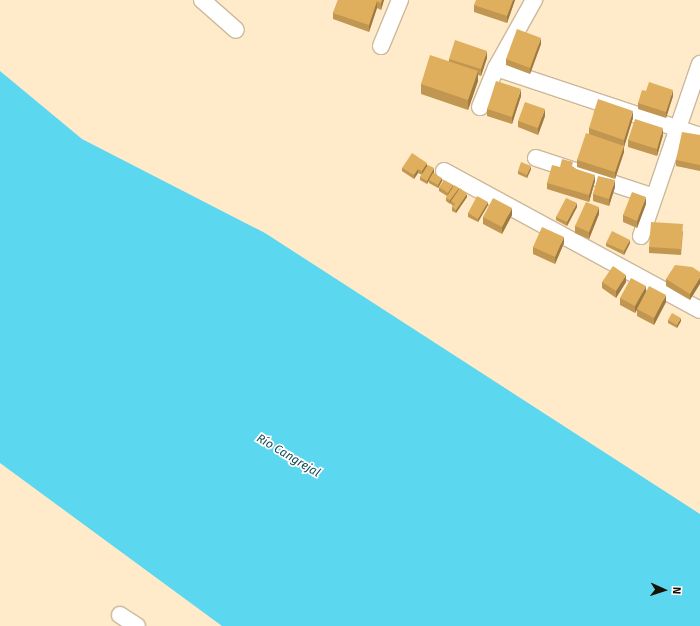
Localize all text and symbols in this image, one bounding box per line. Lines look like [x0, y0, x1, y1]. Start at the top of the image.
water label: Río Cangrejal [254, 431, 322, 481]
north arrow [644, 570, 684, 610]
text: N [670, 587, 683, 595]

